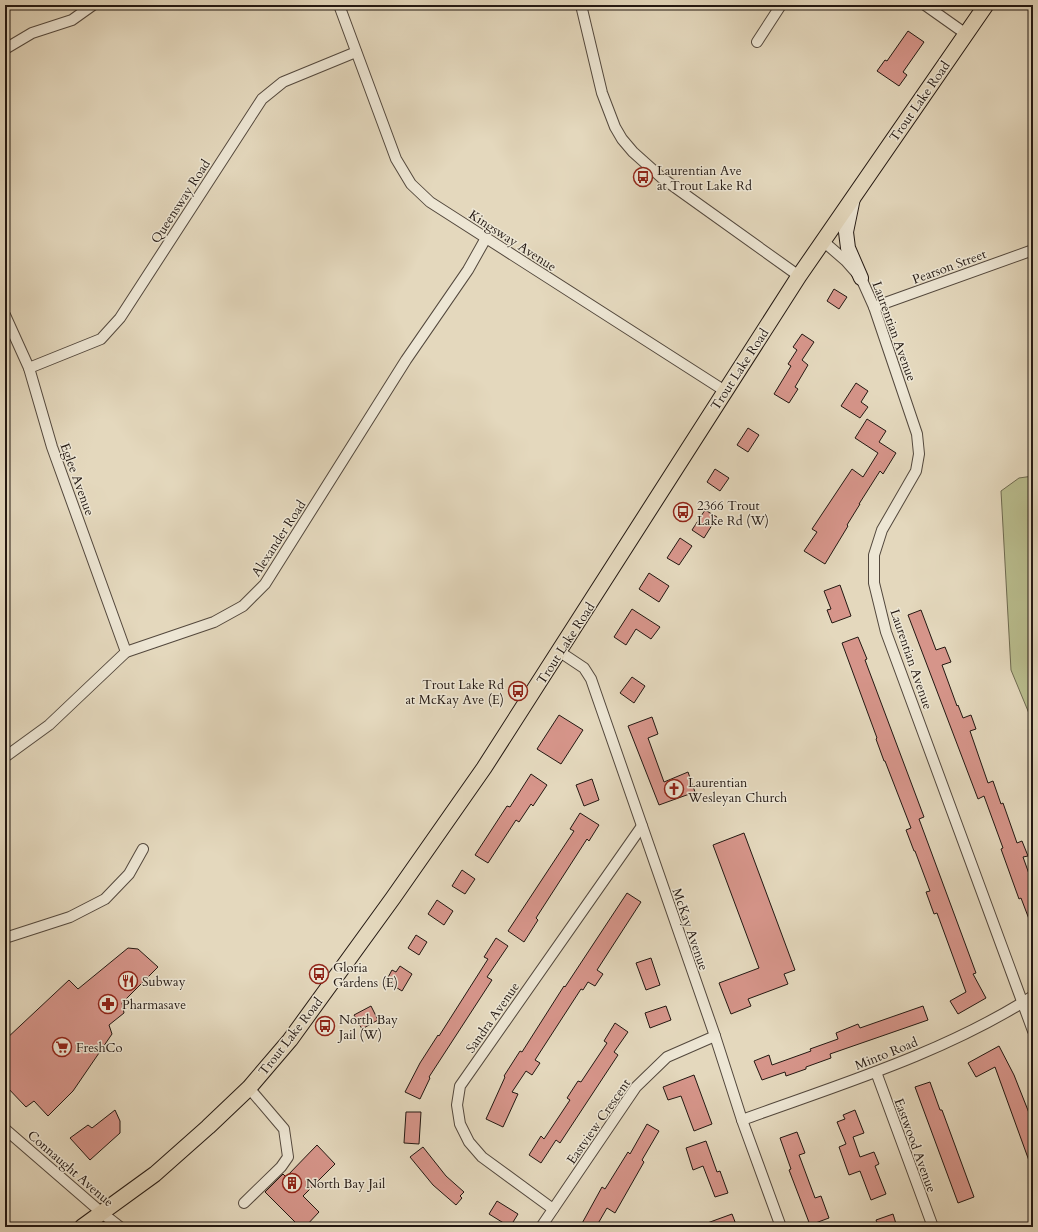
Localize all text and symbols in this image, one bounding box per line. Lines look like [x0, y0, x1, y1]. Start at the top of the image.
street label: Trout Lake Road [885, 58, 954, 145]
street label: Queensway Road [147, 156, 215, 247]
place label: Laurentian Ave at Trout Lake Rd [657, 162, 752, 195]
bus stop icon: Laurentian Ave at Trout Lake Rd [632, 166, 654, 188]
street label: Kingsway Avenue [465, 206, 560, 276]
street label: Pearson Street [910, 245, 989, 289]
street label: Laurentian Avenue [868, 279, 921, 384]
street label: Trout Lake Road [707, 325, 773, 414]
street label: Eglee Avenue [56, 441, 99, 518]
street label: Alexander Road [247, 497, 310, 580]
place label: 2366 Trout Lake Rd (W) [697, 497, 769, 530]
bus stop icon: 2366 Trout Lake Rd (W) [672, 501, 694, 523]
street label: Trout Lake Road [533, 599, 599, 688]
street label: Laurentian Avenue [885, 607, 937, 712]
place label: Trout Lake Rd at McKay Ave (E) [405, 676, 504, 709]
bus stop icon: Trout Lake Rd at McKay Ave (E) [507, 680, 529, 702]
place label: Laurentian Wesleyan Church [687, 774, 787, 807]
church icon: Laurentian Wesleyan Church [663, 778, 685, 800]
street label: McKay Avenue [668, 886, 713, 973]
place label: Gloria Gardens (E) [333, 959, 398, 992]
bus stop icon: Gloria Gardens (E) [308, 963, 330, 985]
restaurant icon: Subway [117, 970, 139, 992]
place label: Subway [142, 973, 186, 991]
street label: Sandra Avenue [462, 979, 524, 1057]
pharmacy icon: Pharmasave [97, 993, 119, 1015]
street label: Trout Lake Road [255, 994, 327, 1079]
place label: Pharmasave [122, 996, 186, 1014]
place label: North Bay Jail (W) [337, 1011, 398, 1044]
bus stop icon: North Bay Jail (W) [314, 1015, 336, 1037]
street label: Minto Road [852, 1033, 921, 1075]
supermarket icon: FreshCo [51, 1036, 73, 1058]
place label: FreshCo [76, 1039, 123, 1057]
street label: Eastview Crescent [563, 1075, 635, 1168]
street label: Eastwood Avenue [890, 1096, 941, 1195]
street label: Connaught Avenue [23, 1126, 117, 1211]
building icon: North Bay Jail [281, 1172, 303, 1194]
place label: North Bay Jail [306, 1175, 386, 1193]

